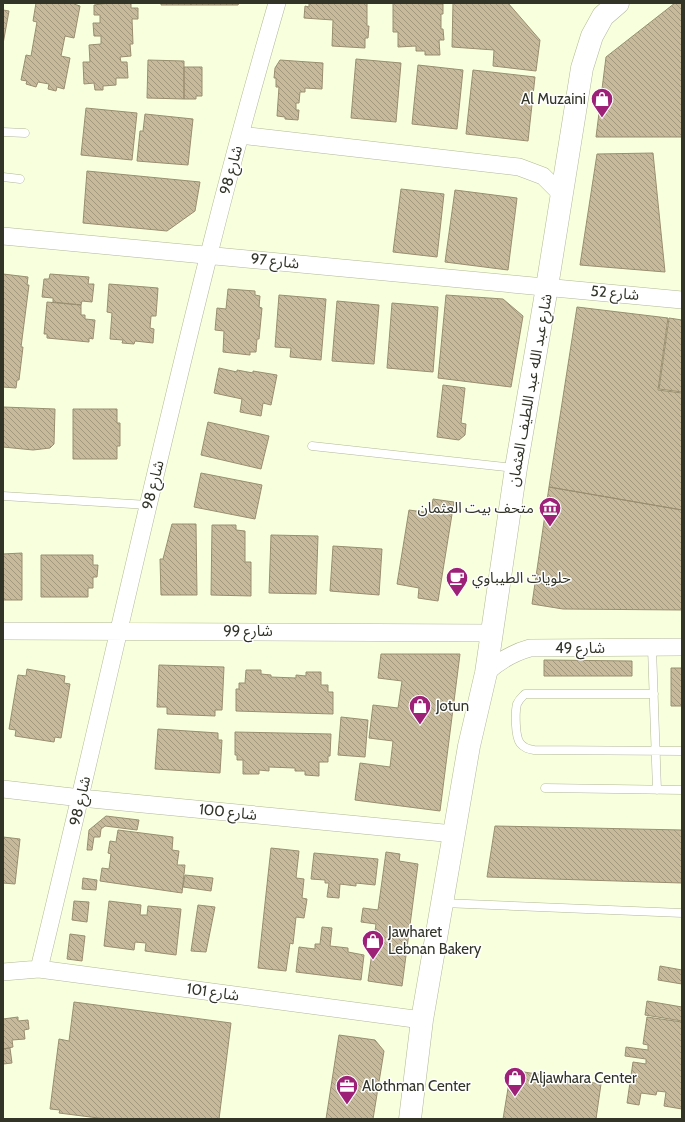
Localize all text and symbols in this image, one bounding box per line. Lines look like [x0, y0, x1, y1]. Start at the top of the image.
shop icon: Al Muzaini [589, 86, 615, 119]
place label: Al Muzaini [521, 90, 586, 108]
street label: شارع 98 [216, 143, 249, 197]
street label: شارع 97 [250, 250, 300, 276]
street label: شارع 52 [590, 282, 640, 307]
street label: شارع عبد الله عبد اللطيف العثمان [504, 292, 559, 488]
street label: شارع 98 [138, 458, 171, 512]
museum icon: متحف بيت العثمان [537, 495, 563, 528]
place label: متحف بيت العثمان [418, 499, 534, 517]
cafe icon: حلويات الطيباوي [444, 565, 470, 598]
place label: حلويات الطيباوي [472, 569, 571, 589]
street label: شارع 99 [223, 622, 273, 643]
street label: شارع 49 [555, 639, 605, 660]
shop icon: Jotun [407, 693, 433, 726]
place label: Jotun [435, 697, 469, 715]
street label: شارع 98 [66, 774, 97, 828]
street label: شارع 100 [198, 800, 258, 827]
place label: Jawharet Lebnan Bakery [387, 923, 482, 958]
shop icon: Jawharet Lebnan Bakery [360, 928, 386, 961]
street label: شارع 101 [185, 979, 241, 1008]
shop icon: Aljawhara Center [502, 1065, 528, 1098]
place label: Aljawhara Center [530, 1069, 637, 1087]
office icon: Alothman Center [334, 1073, 360, 1106]
place label: Alothman Center [362, 1077, 471, 1095]

